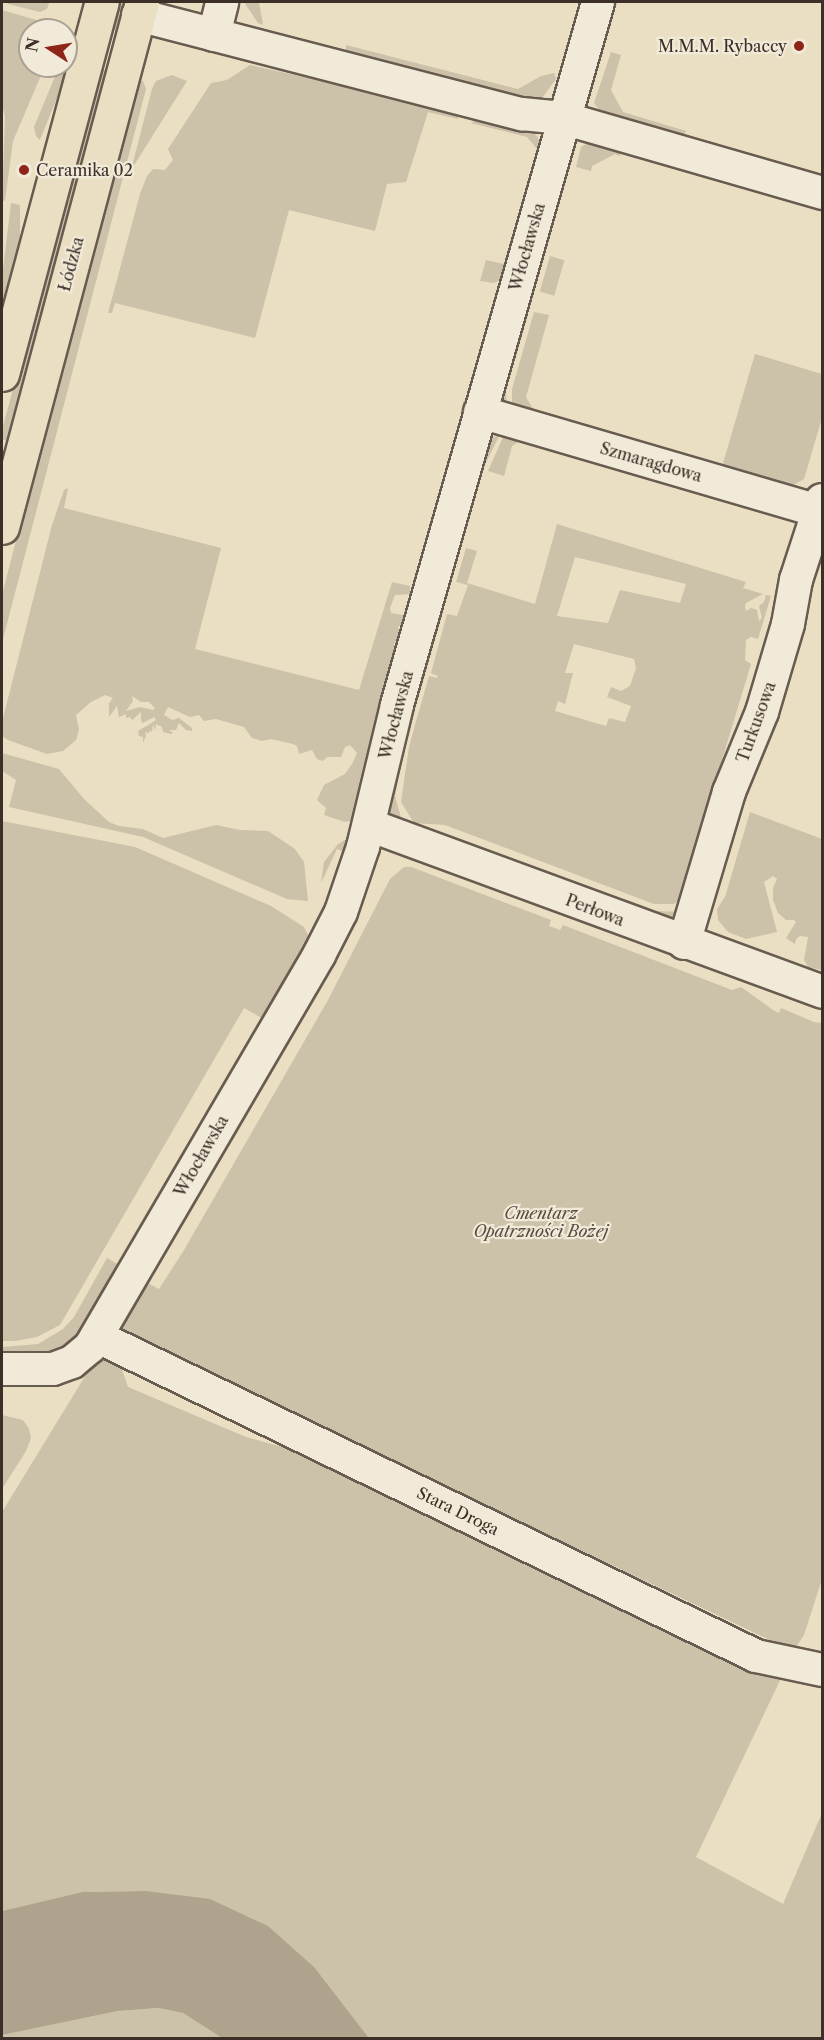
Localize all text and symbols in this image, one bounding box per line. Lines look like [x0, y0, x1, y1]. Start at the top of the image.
north arrow [18, 18, 78, 78]
text: N [21, 36, 44, 54]
place label: M.M.M. Rybaccy [658, 36, 787, 56]
marker: M.M.M. Rybaccy [792, 39, 806, 53]
place label: Ceramika 02 [36, 160, 133, 180]
marker: Ceramika 02 [17, 163, 31, 177]
street label: Włocławska [505, 201, 549, 293]
street label: Łódzka [55, 235, 87, 293]
street label: Szmaragdowa [598, 438, 704, 486]
street label: Włocławska [375, 669, 417, 761]
street label: Turkusowa [732, 679, 780, 765]
street label: Perłowa [563, 890, 627, 930]
street label: Włocławska [170, 1112, 232, 1200]
park label: Cmentarz Opatrzności Bożej [473, 1203, 609, 1241]
street label: Stara Droga [414, 1483, 502, 1539]

